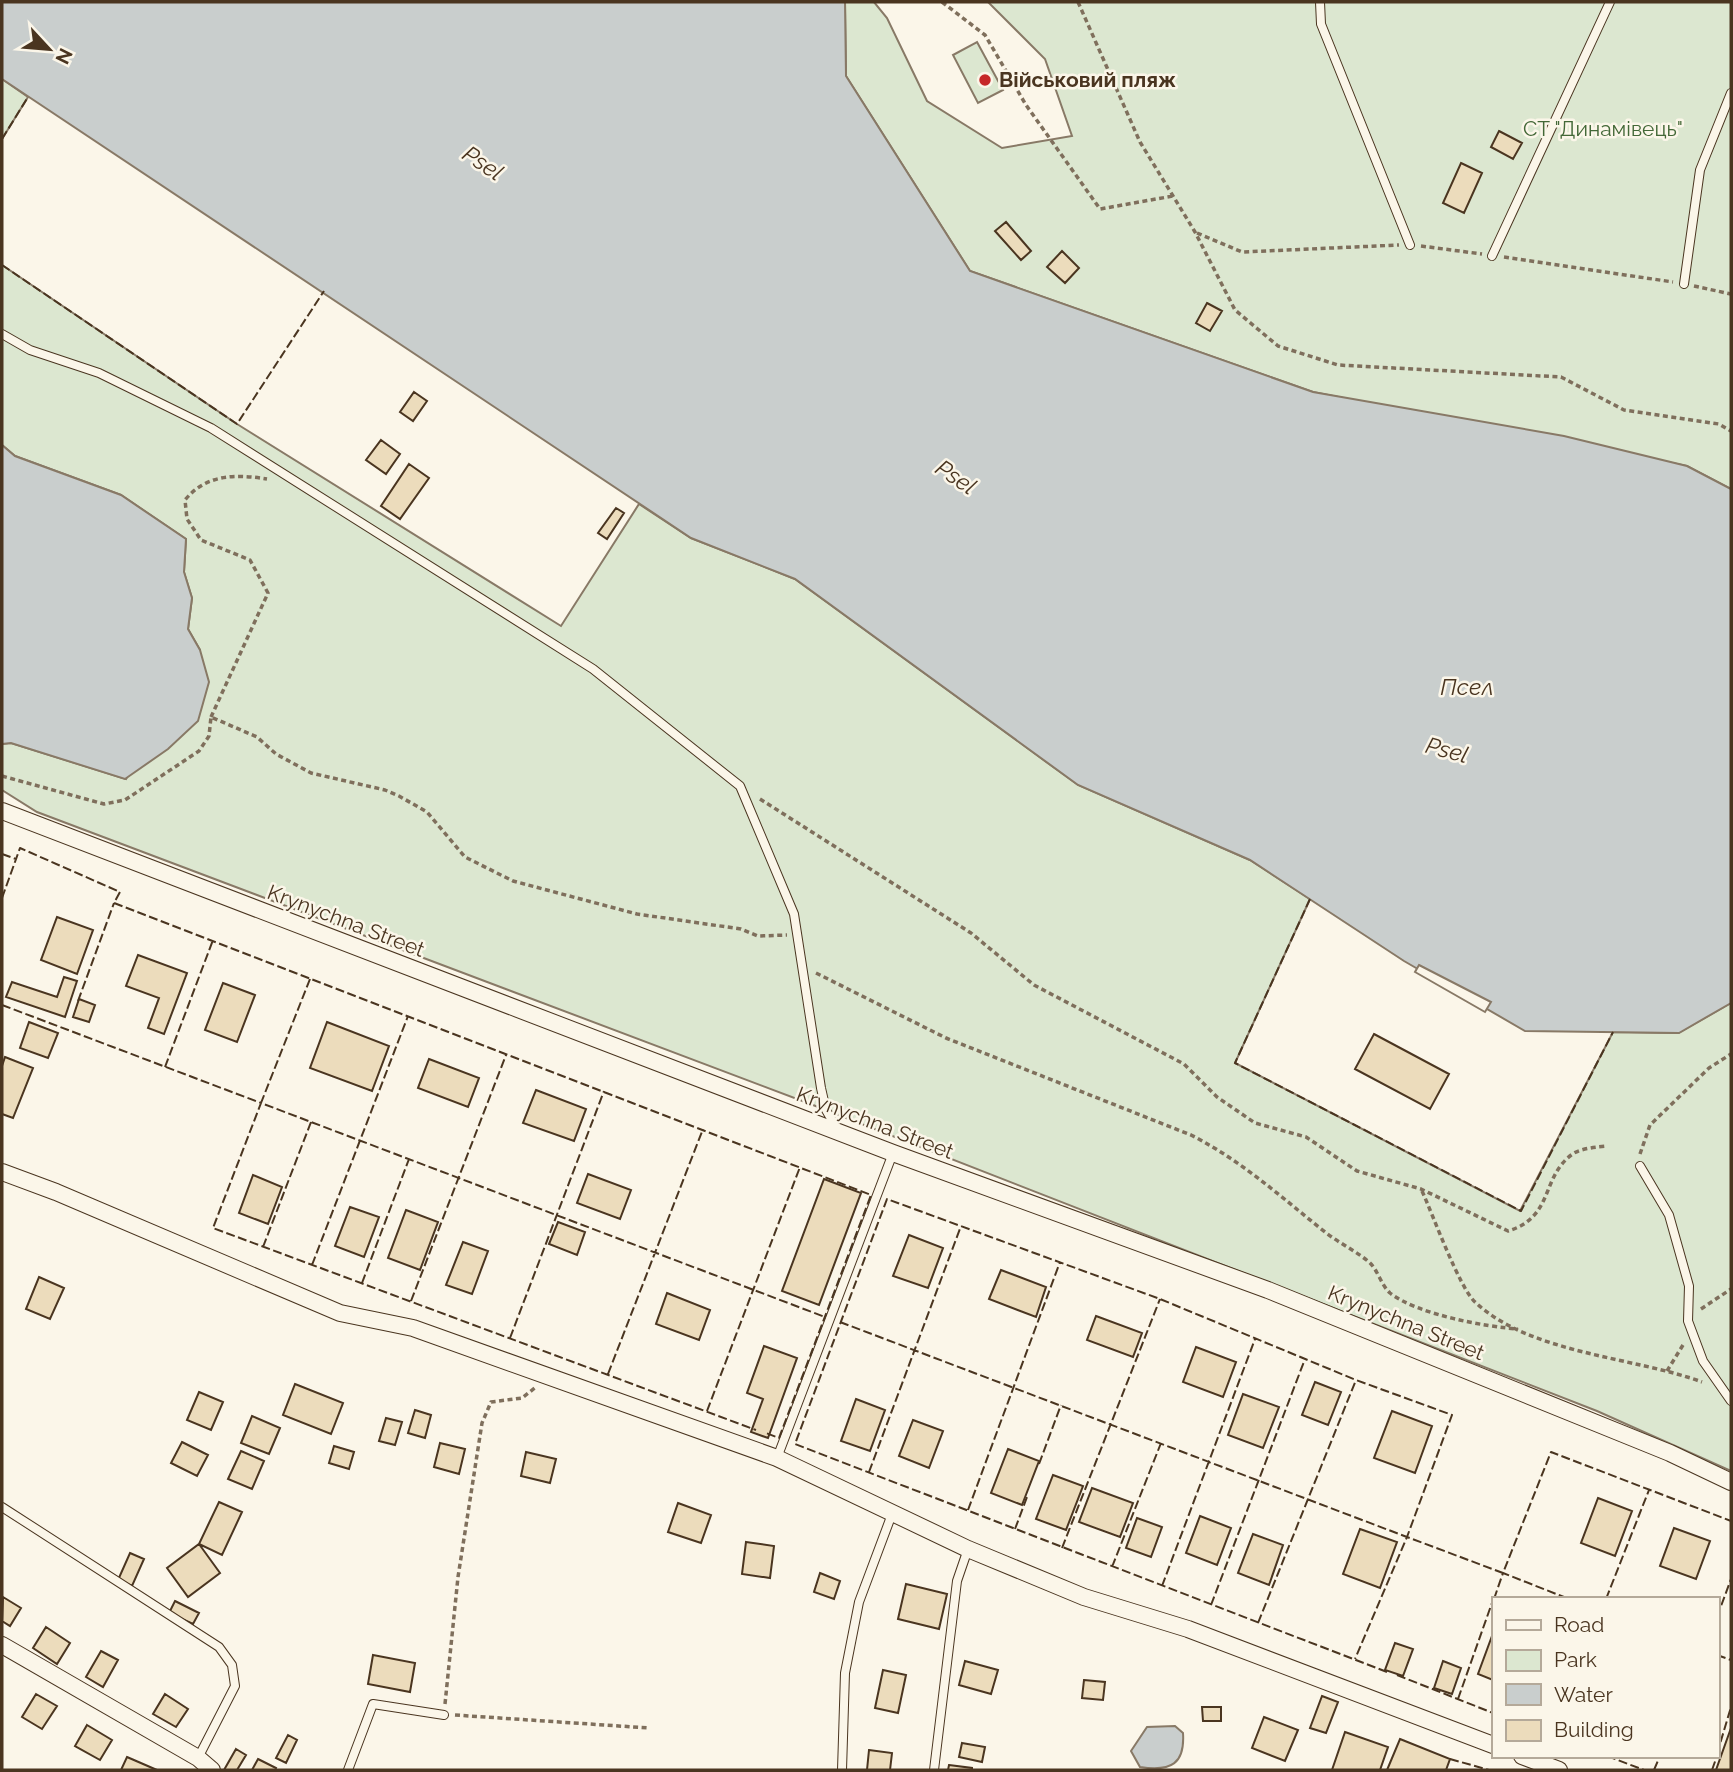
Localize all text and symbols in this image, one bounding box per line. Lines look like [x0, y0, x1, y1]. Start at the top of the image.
north arrow [14, 14, 84, 84]
text: N [51, 45, 77, 68]
place label: Військовий пляж [999, 67, 1176, 92]
marker: Військовий пляж [977, 72, 993, 88]
park label: СТ "Динамівець" [1523, 116, 1683, 141]
water label: Psel [458, 139, 509, 186]
water label: Psel [931, 453, 982, 500]
water label: Псел [1440, 673, 1494, 700]
water label: Psel [1423, 731, 1471, 768]
street label: Krynychna Street [264, 879, 428, 962]
street label: Krynychna Street [793, 1081, 957, 1164]
street label: Krynychna Street [1324, 1280, 1488, 1365]
legend [1492, 1597, 1719, 1758]
text: Road [1554, 1612, 1604, 1637]
text: Park [1554, 1647, 1597, 1672]
text: Water [1554, 1682, 1613, 1707]
text: Building [1554, 1717, 1634, 1742]

